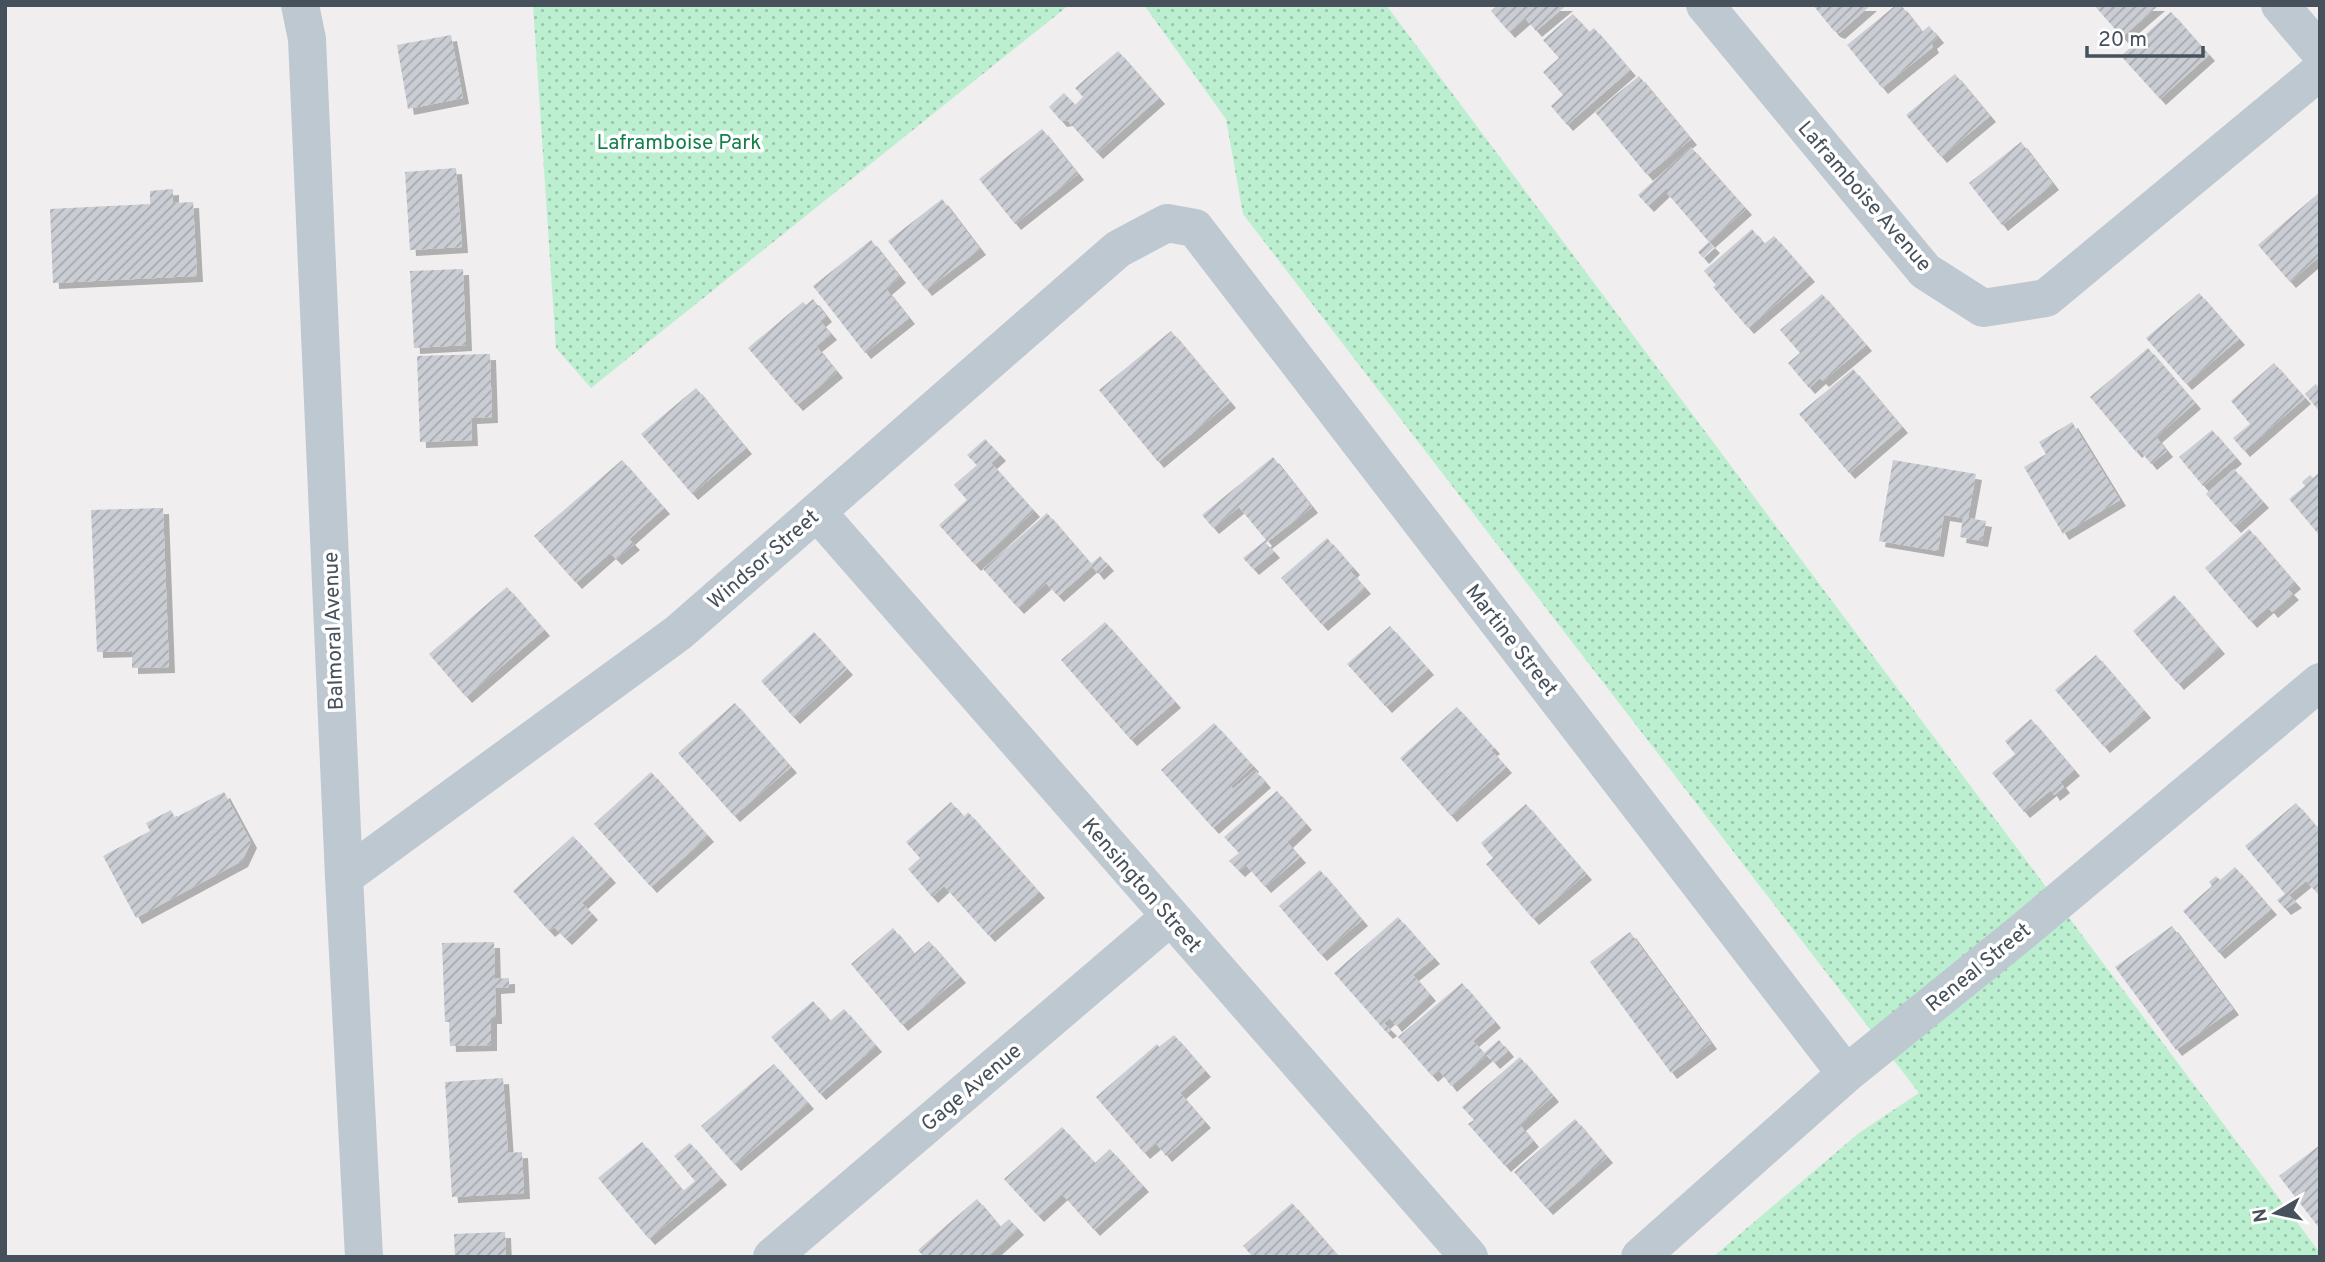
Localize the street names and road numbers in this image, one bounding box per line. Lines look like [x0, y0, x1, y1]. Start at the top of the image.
street label: Laframboise Avenue [1791, 116, 1937, 278]
street label: Windsor Street [703, 504, 825, 616]
street label: Balmoral Avenue [318, 551, 351, 711]
street label: Martine Street [1459, 579, 1563, 702]
street label: Kensington Street [1075, 813, 1207, 959]
street label: Reneal Street [1921, 918, 2037, 1019]
street label: Gage Avenue [916, 1038, 1028, 1138]

